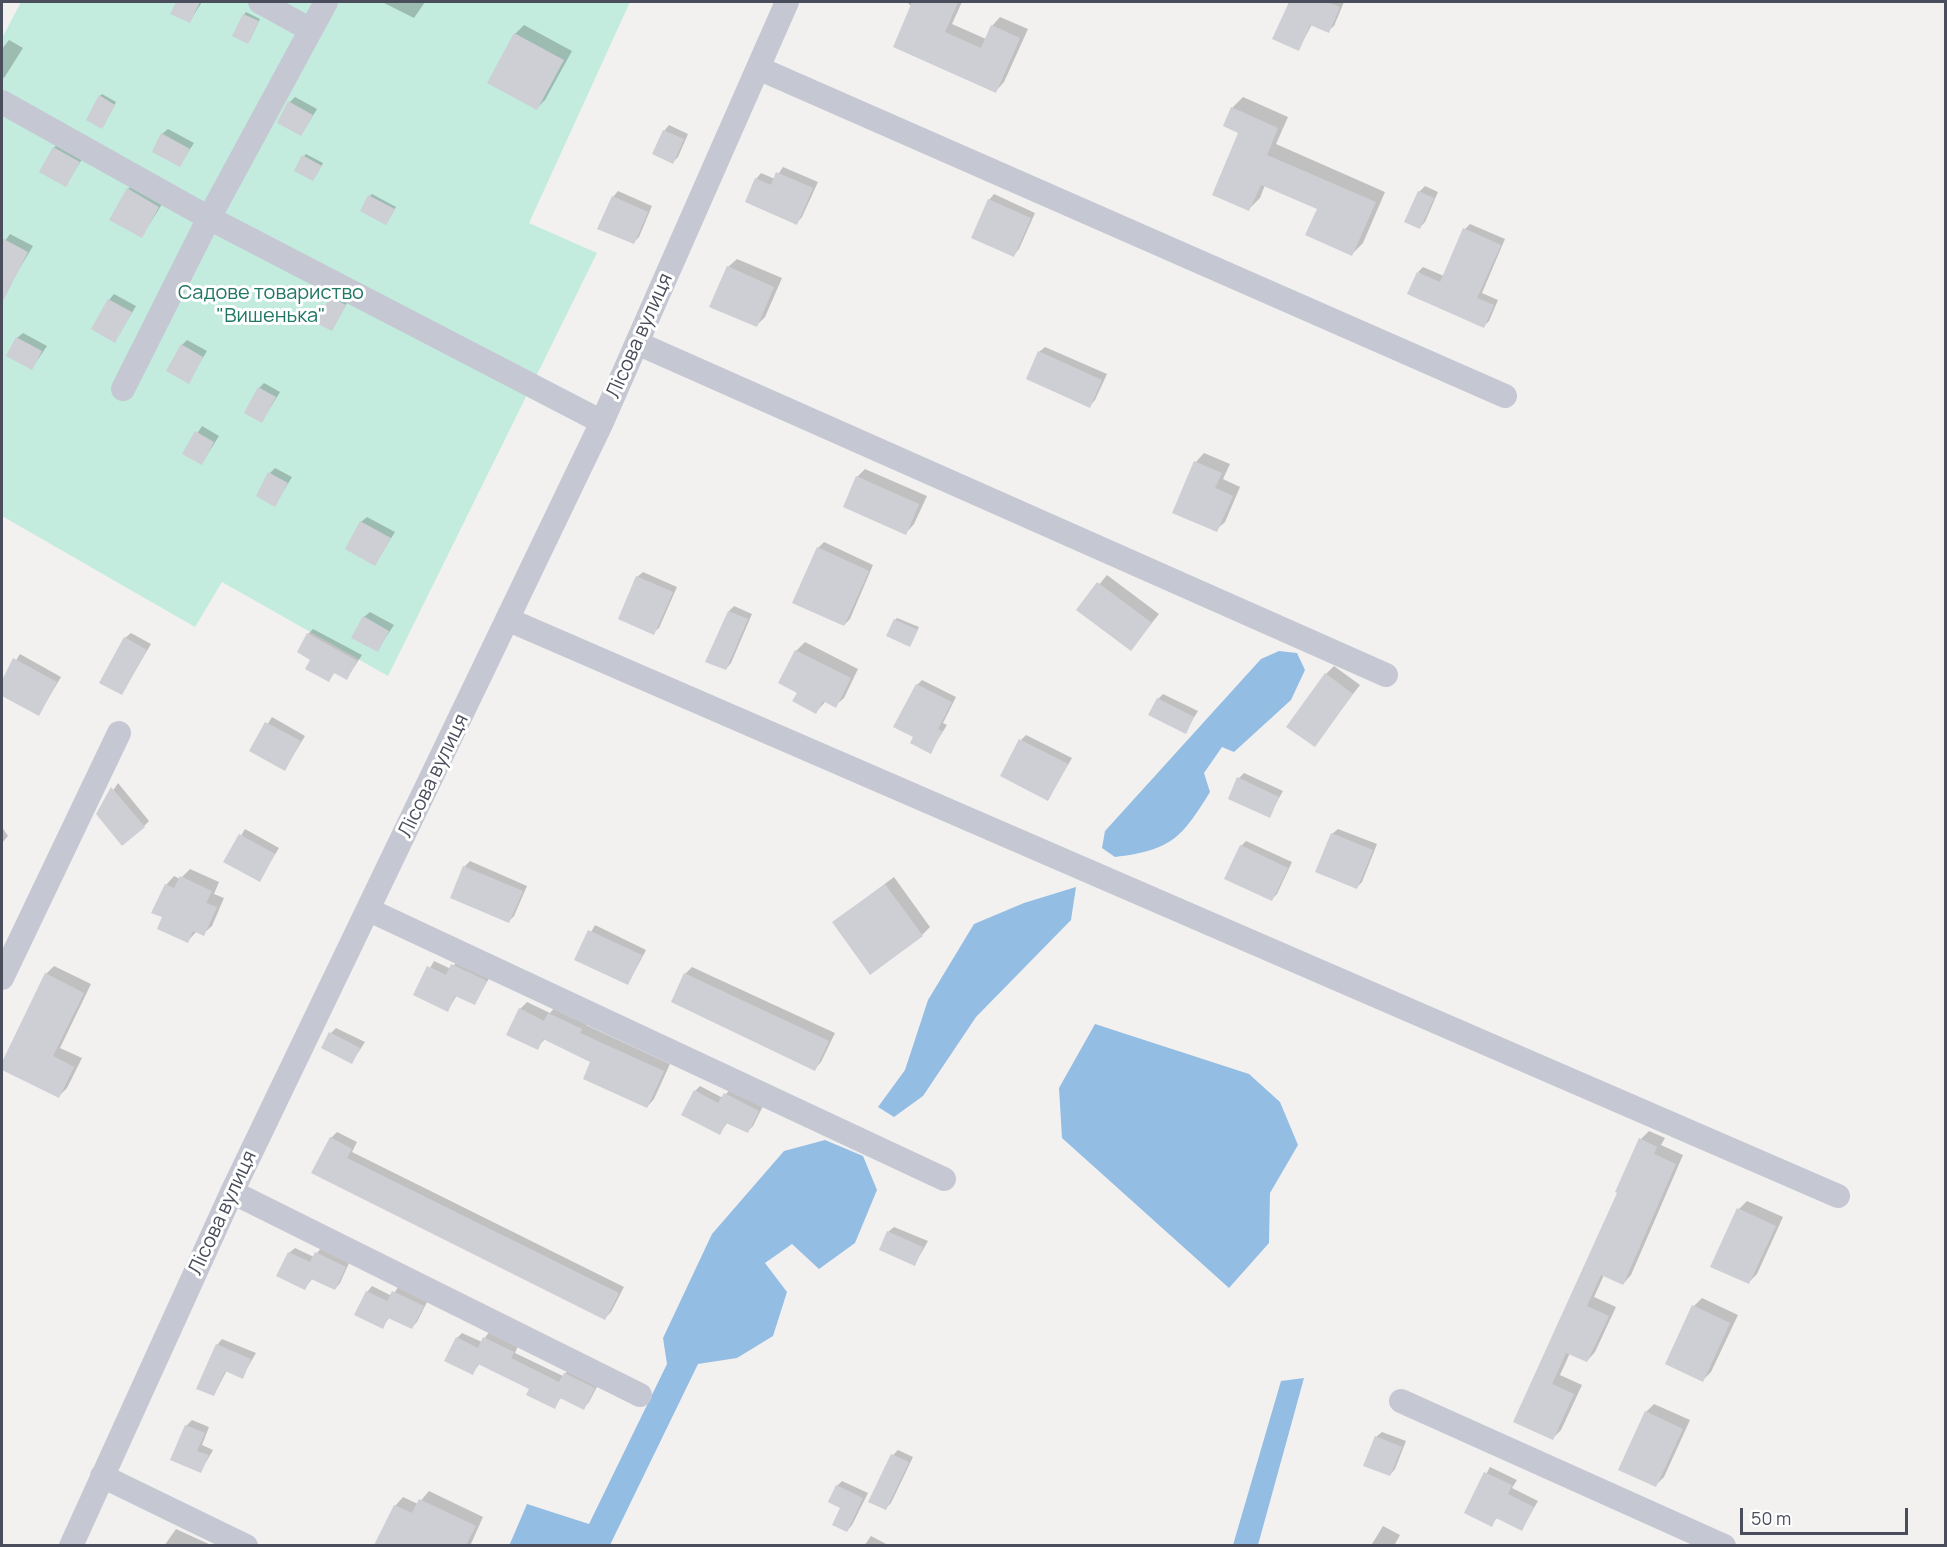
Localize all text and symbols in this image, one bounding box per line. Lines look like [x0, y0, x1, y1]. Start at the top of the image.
street label: Лісова вулиця [602, 270, 678, 402]
park label: Садове товариство "Вишенька" [178, 281, 364, 328]
street label: Лісова вулиця [394, 710, 474, 842]
street label: Лісова вулиця [184, 1147, 262, 1279]
scale bar [1743, 1496, 1911, 1534]
text: 50 m [1751, 1506, 1791, 1530]

